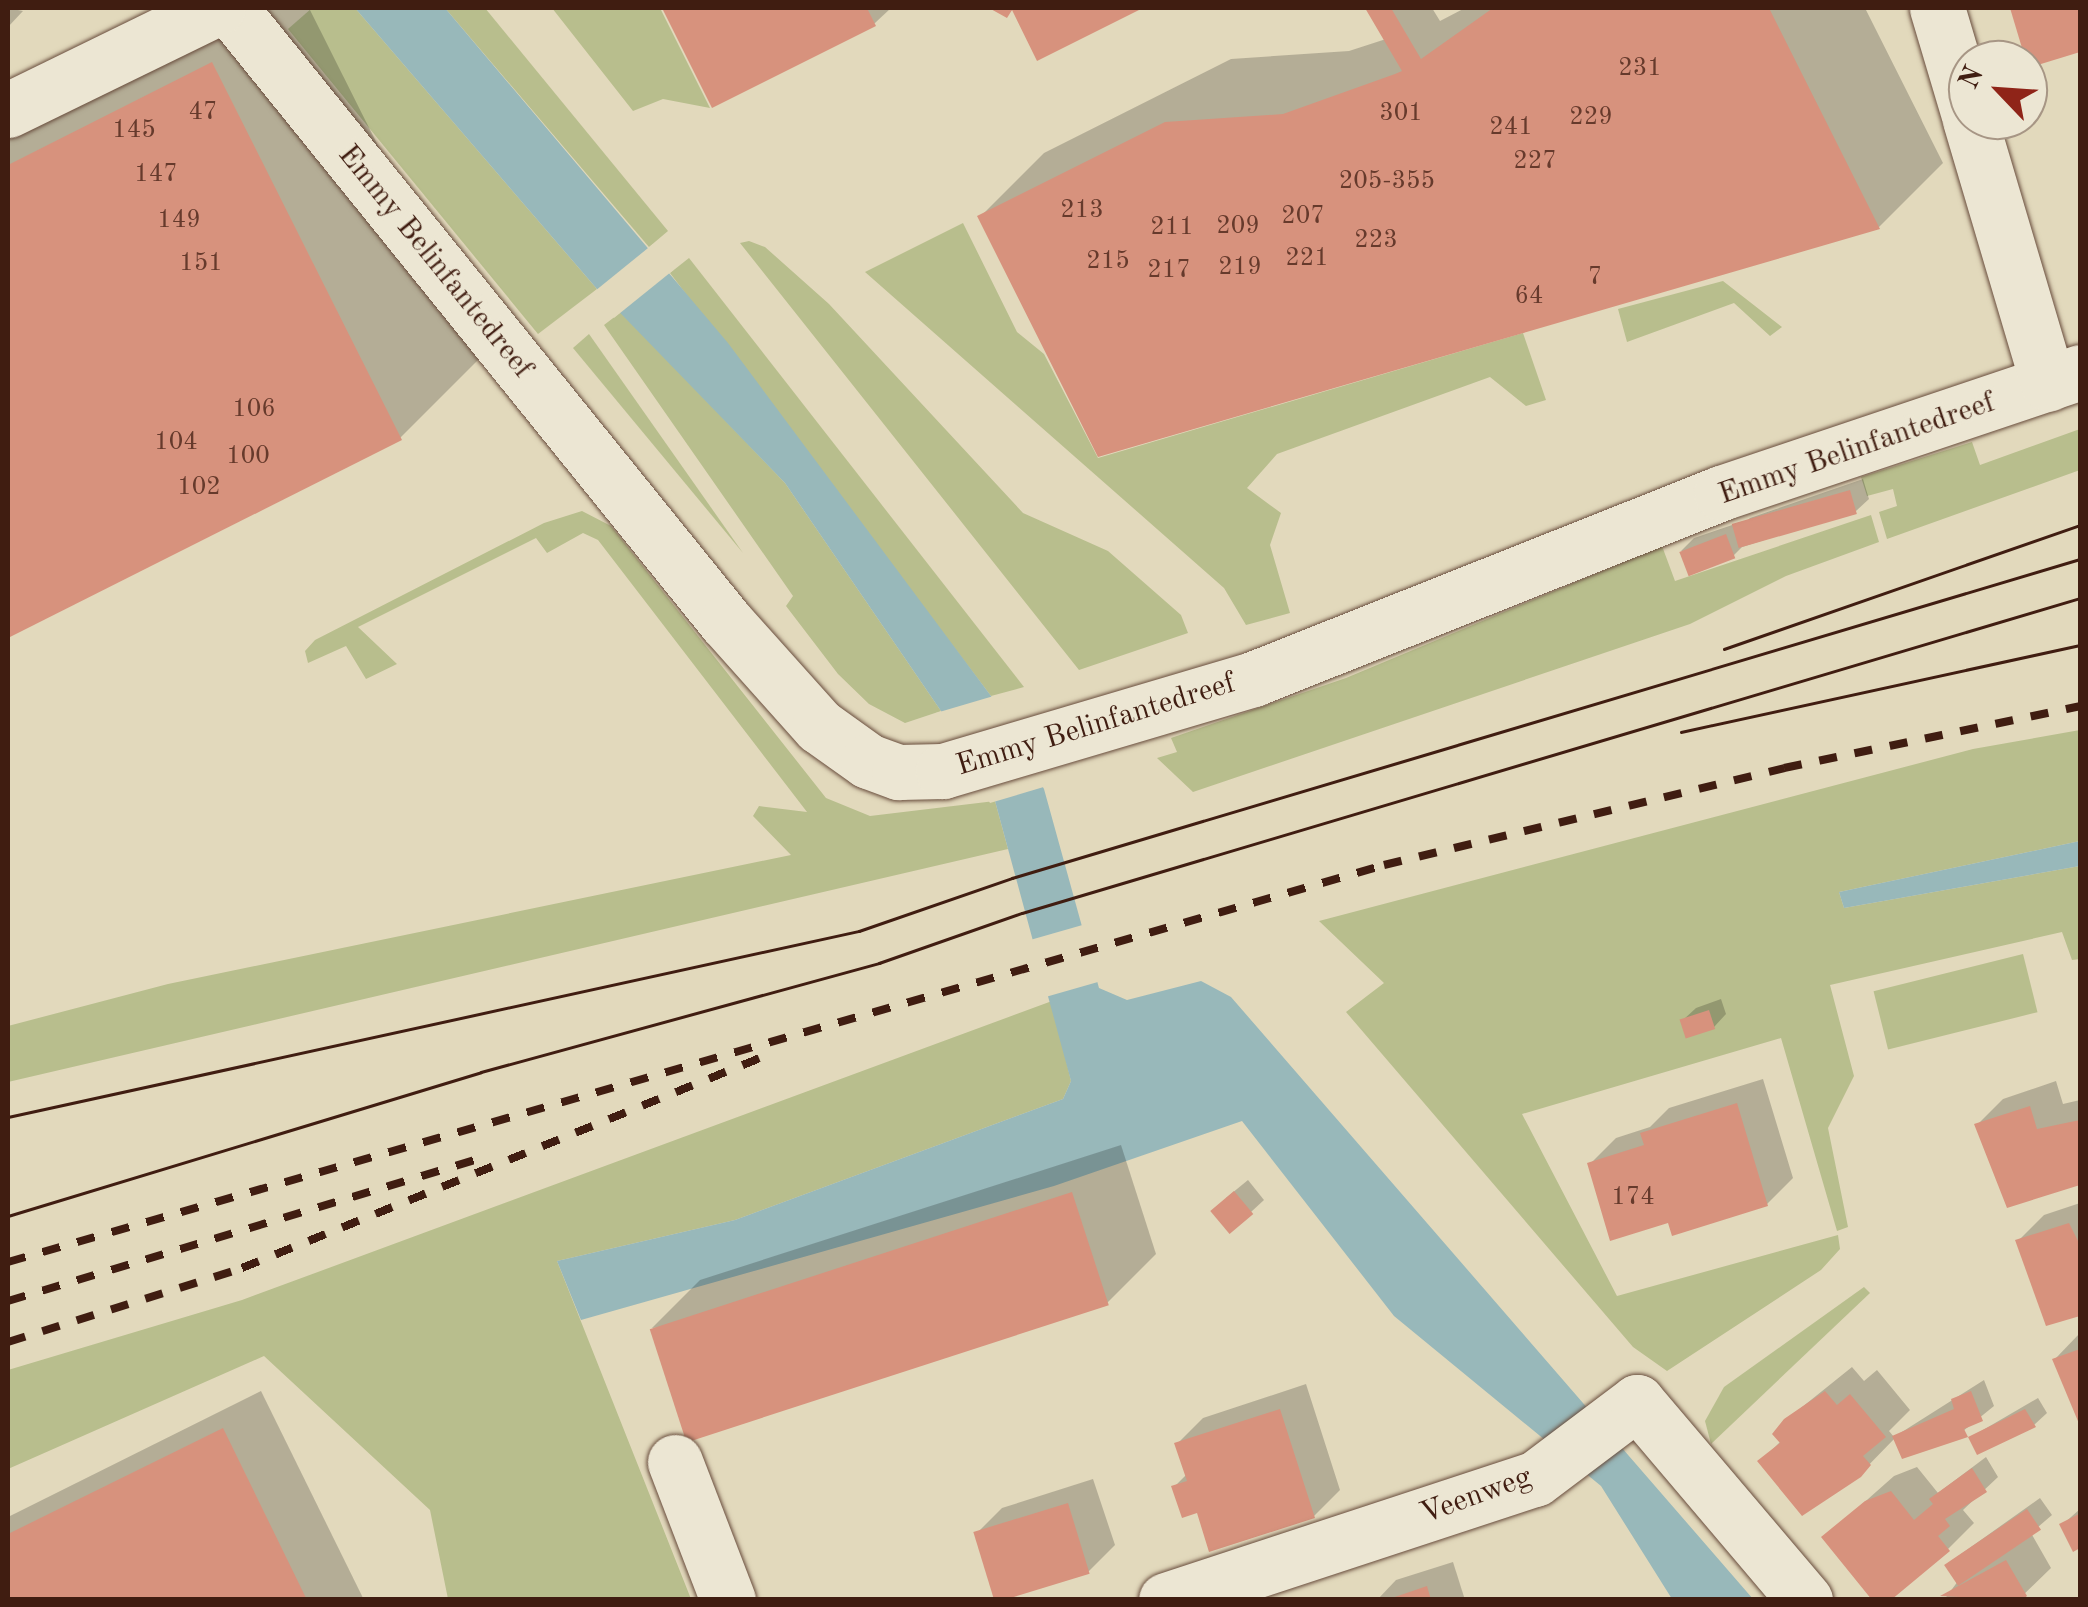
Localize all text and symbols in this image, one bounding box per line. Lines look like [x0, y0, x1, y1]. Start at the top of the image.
north arrow [1948, 40, 2048, 140]
house number: 231 [1618, 54, 1662, 84]
text: N [1955, 63, 1990, 94]
house number: 47 [189, 98, 217, 128]
house number: 301 [1379, 99, 1423, 129]
house number: 229 [1569, 103, 1613, 133]
house number: 241 [1489, 113, 1533, 143]
house number: 145 [112, 116, 156, 146]
street label: Emmy Belinfantedreef [330, 138, 540, 386]
house number: 227 [1513, 147, 1557, 177]
house number: 147 [134, 160, 178, 190]
house number: 205-355 [1339, 167, 1435, 197]
house number: 213 [1060, 196, 1104, 226]
house number: 207 [1281, 202, 1325, 232]
house number: 149 [157, 206, 201, 236]
house number: 209 [1216, 212, 1260, 242]
house number: 211 [1150, 213, 1194, 243]
house number: 223 [1354, 226, 1398, 256]
house number: 221 [1285, 244, 1329, 274]
house number: 215 [1086, 247, 1130, 277]
house number: 151 [179, 249, 223, 279]
house number: 219 [1218, 253, 1262, 283]
house number: 217 [1147, 256, 1191, 286]
house number: 7 [1588, 263, 1602, 293]
house number: 64 [1515, 282, 1543, 312]
street label: Emmy Belinfantedreef [1714, 385, 2000, 513]
house number: 106 [232, 395, 276, 425]
house number: 104 [154, 428, 198, 458]
house number: 100 [226, 442, 270, 472]
house number: 102 [177, 473, 221, 503]
street label: Emmy Belinfantedreef [952, 665, 1240, 785]
house number: 174 [1611, 1183, 1655, 1213]
street label: Veenweg [1415, 1459, 1537, 1533]

